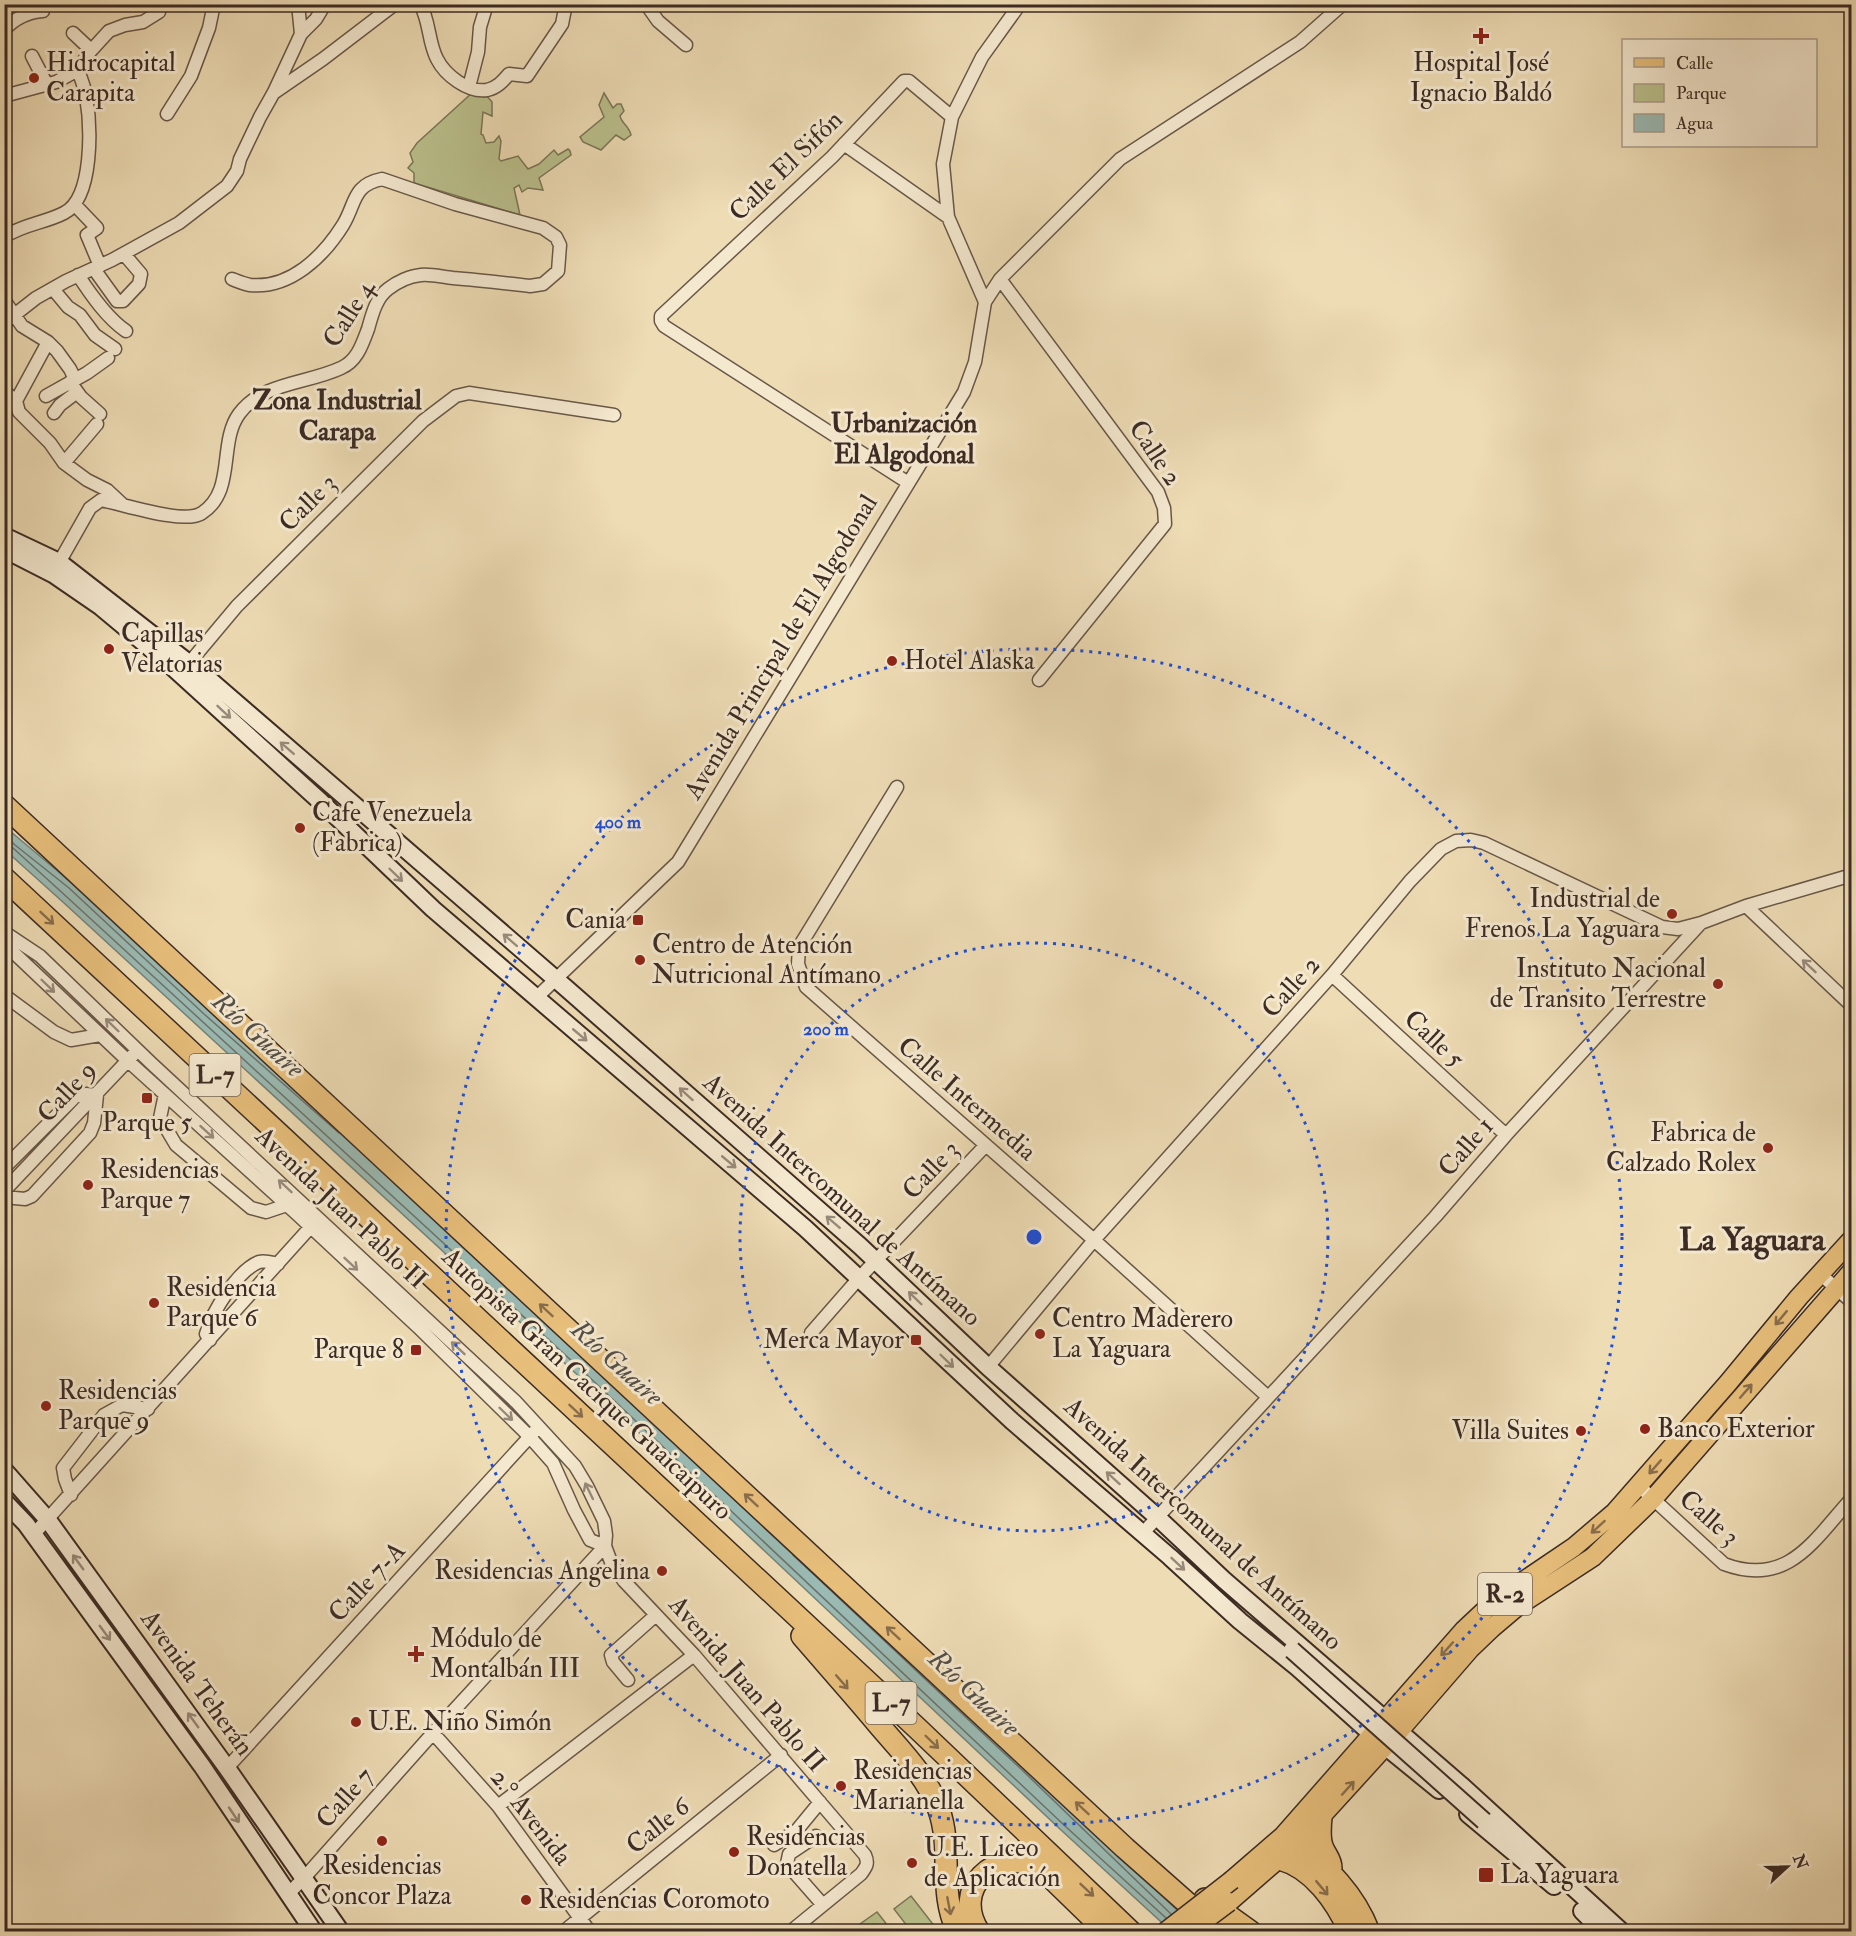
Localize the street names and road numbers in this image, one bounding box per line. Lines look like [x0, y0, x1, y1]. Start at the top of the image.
street label: Calle El Sifón [723, 104, 849, 228]
street label: Calle 4 [316, 274, 382, 354]
street label: Calle 2 [1121, 414, 1189, 492]
street label: Calle 3 [272, 467, 344, 539]
street label: Avenida Principal de El Algodonal [677, 489, 886, 806]
street label: Calle 2 [1255, 949, 1327, 1025]
street label: Calle 5 [1397, 1003, 1471, 1075]
street label: Calle Intermedia [891, 1030, 1043, 1168]
road number: L-7 [190, 1054, 240, 1096]
street label: Calle 9 [31, 1055, 103, 1129]
street label: Avenida Intercomunal de Antímano [696, 1066, 988, 1333]
street label: Calle 1 [1431, 1111, 1501, 1183]
street label: Avenida Juan Pablo II [248, 1119, 434, 1296]
street label: Calle 3 [896, 1134, 966, 1206]
street label: Autopista Gran Cacique Guaicaipuro [434, 1240, 739, 1528]
street label: Avenida Intercomunal de Antímano [1057, 1390, 1349, 1657]
street label: Calle 3 [1672, 1483, 1746, 1553]
street label: Calle 7-A [322, 1535, 413, 1629]
road number: R-2 [1478, 1573, 1532, 1615]
street label: Avenida Juan Pablo II [661, 1588, 832, 1779]
street label: Avenida Teherán [133, 1603, 261, 1762]
road number: L-7 [866, 1682, 916, 1724]
street label: Calle 7 [309, 1761, 381, 1835]
street label: 2.° Avenida [483, 1762, 579, 1872]
street label: Calle 6 [620, 1790, 698, 1861]

